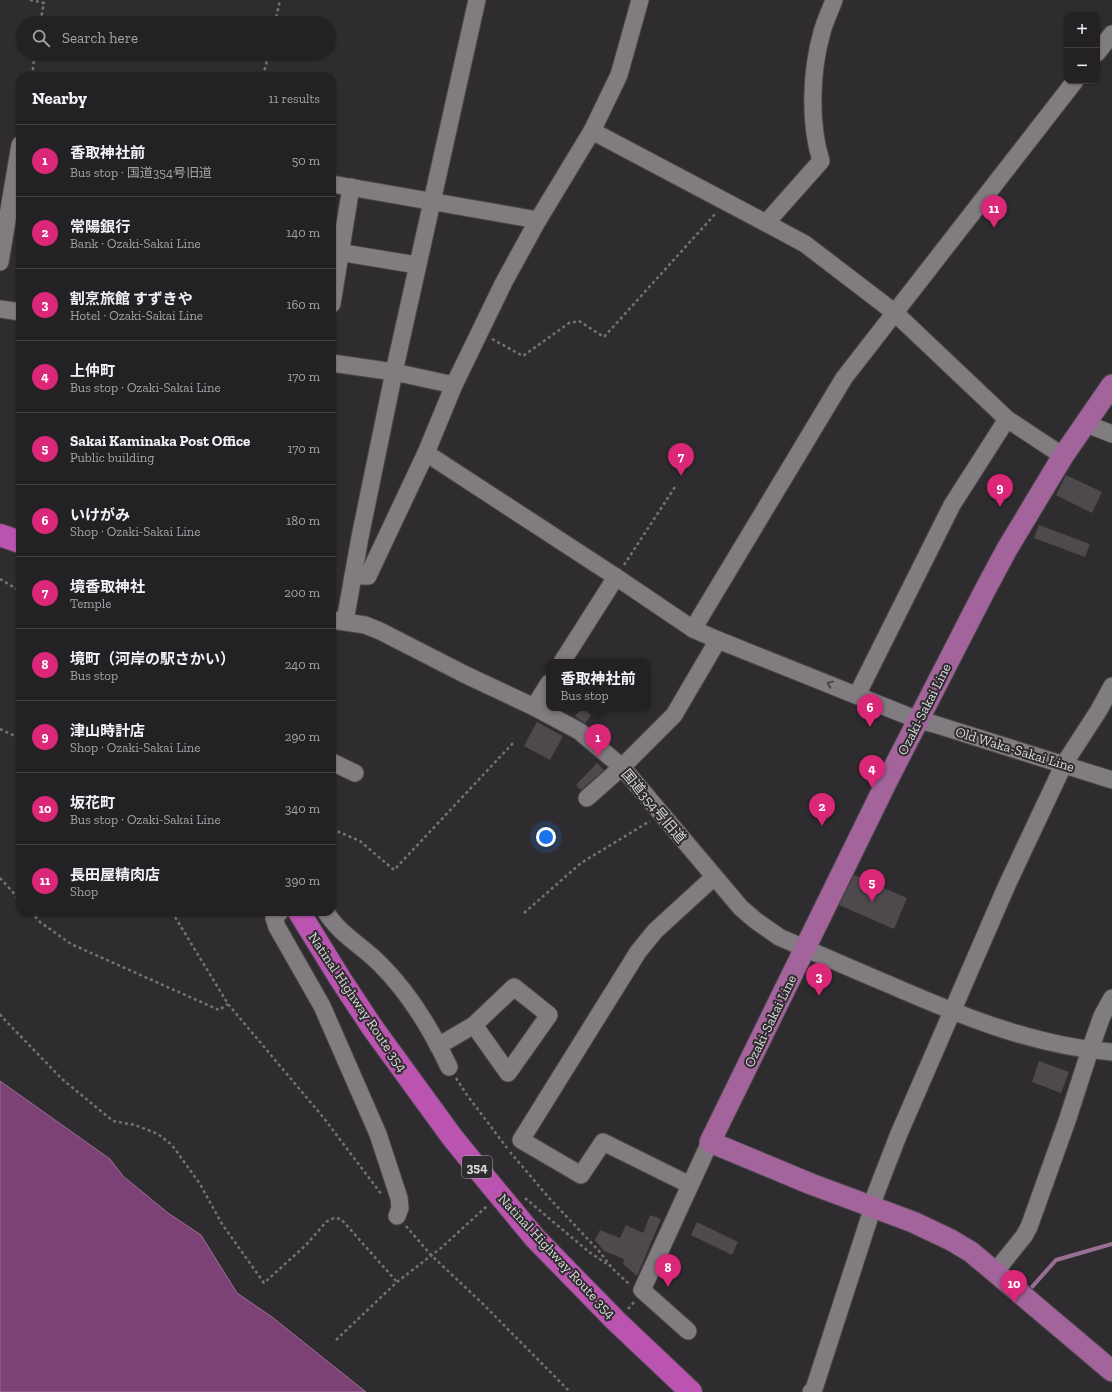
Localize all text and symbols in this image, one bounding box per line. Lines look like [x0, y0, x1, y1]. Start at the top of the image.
map controls [1064, 12, 1100, 84]
button: + [1064, 12, 1100, 48]
search box [16, 16, 336, 60]
icon: search [30, 27, 52, 49]
text: Search here [62, 29, 138, 47]
button: − [1064, 48, 1100, 84]
text: Nearby [32, 88, 87, 108]
text: 11 results [269, 91, 320, 106]
text: 香取神社前 [70, 144, 145, 162]
text: 1 [42, 153, 48, 168]
text: 50 m [292, 153, 320, 168]
text: Bus stop · 国道354号旧道 [70, 165, 212, 180]
pin: 11 [981, 195, 1007, 228]
text: 常陽銀行 [70, 218, 130, 236]
text: 2 [42, 225, 48, 240]
text: 140 m [286, 225, 320, 240]
text: Bank · Ozaki-Sakai Line [70, 236, 201, 251]
text: 割烹旅館 すずきや [70, 290, 193, 308]
text: 3 [42, 297, 48, 312]
text: 160 m [286, 297, 320, 312]
text: Hotel · Ozaki-Sakai Line [70, 308, 203, 323]
text: 上仲町 [70, 362, 115, 380]
text: 4 [41, 369, 49, 384]
text: 170 m [287, 369, 320, 384]
text: Bus stop · Ozaki-Sakai Line [70, 380, 221, 395]
text: Sakai Kaminaka Post Office [70, 432, 250, 450]
text: 5 [42, 441, 48, 456]
text: 170 m [287, 441, 320, 456]
pin: 7 [668, 443, 694, 476]
text: Public building [70, 450, 154, 465]
pin: 9 [987, 474, 1013, 507]
text: いけがみ [70, 506, 130, 524]
text: 6 [42, 513, 48, 528]
text: 180 m [286, 513, 320, 528]
text: Shop · Ozaki-Sakai Line [70, 524, 200, 539]
text: 境香取神社 [70, 578, 145, 596]
text: 7 [42, 585, 48, 600]
text: 200 m [284, 585, 320, 600]
text: Temple [70, 596, 111, 611]
text: 境町（河岸の駅さかい） [70, 650, 235, 668]
text: 8 [41, 657, 49, 672]
text: 240 m [285, 657, 320, 672]
popup [546, 659, 650, 711]
street label: Ozaki-Sakai Line [894, 660, 955, 758]
text: Bus stop [70, 668, 118, 683]
text: 香取神社前 [560, 670, 636, 688]
one-way arrow [827, 681, 834, 689]
text: Bus stop [560, 688, 609, 703]
pin: 6 [857, 694, 883, 727]
text: 津山時計店 [70, 722, 145, 740]
street label: Old Waka-Sakai Line [953, 723, 1077, 776]
pin: 1 [585, 724, 611, 757]
text: 9 [42, 729, 48, 744]
text: 290 m [285, 729, 320, 744]
text: Shop · Ozaki-Sakai Line [70, 740, 200, 755]
pin: 4 [859, 755, 885, 788]
street label: 国道354号旧道 [618, 766, 690, 847]
pin: 2 [809, 793, 835, 826]
text: 坂花町 [70, 794, 115, 812]
text: 10 [39, 801, 51, 816]
text: 340 m [285, 801, 320, 816]
text: Bus stop · Ozaki-Sakai Line [70, 812, 221, 827]
your location [536, 827, 556, 847]
text: 長田屋精肉店 [70, 866, 160, 884]
pin: 5 [859, 869, 885, 902]
text: 11 [40, 873, 50, 888]
text: 390 m [285, 873, 320, 888]
text: Shop [70, 884, 98, 899]
street label: Natinal Highway Route 354 [305, 929, 411, 1076]
pin: 3 [806, 963, 832, 996]
street label: Ozaki-Sakai Line [741, 972, 800, 1070]
road number: 354 [462, 1156, 492, 1178]
street label: Natinal Highway Route 354 [494, 1190, 619, 1323]
pin: 8 [655, 1254, 681, 1287]
pin: 10 [1001, 1270, 1027, 1303]

